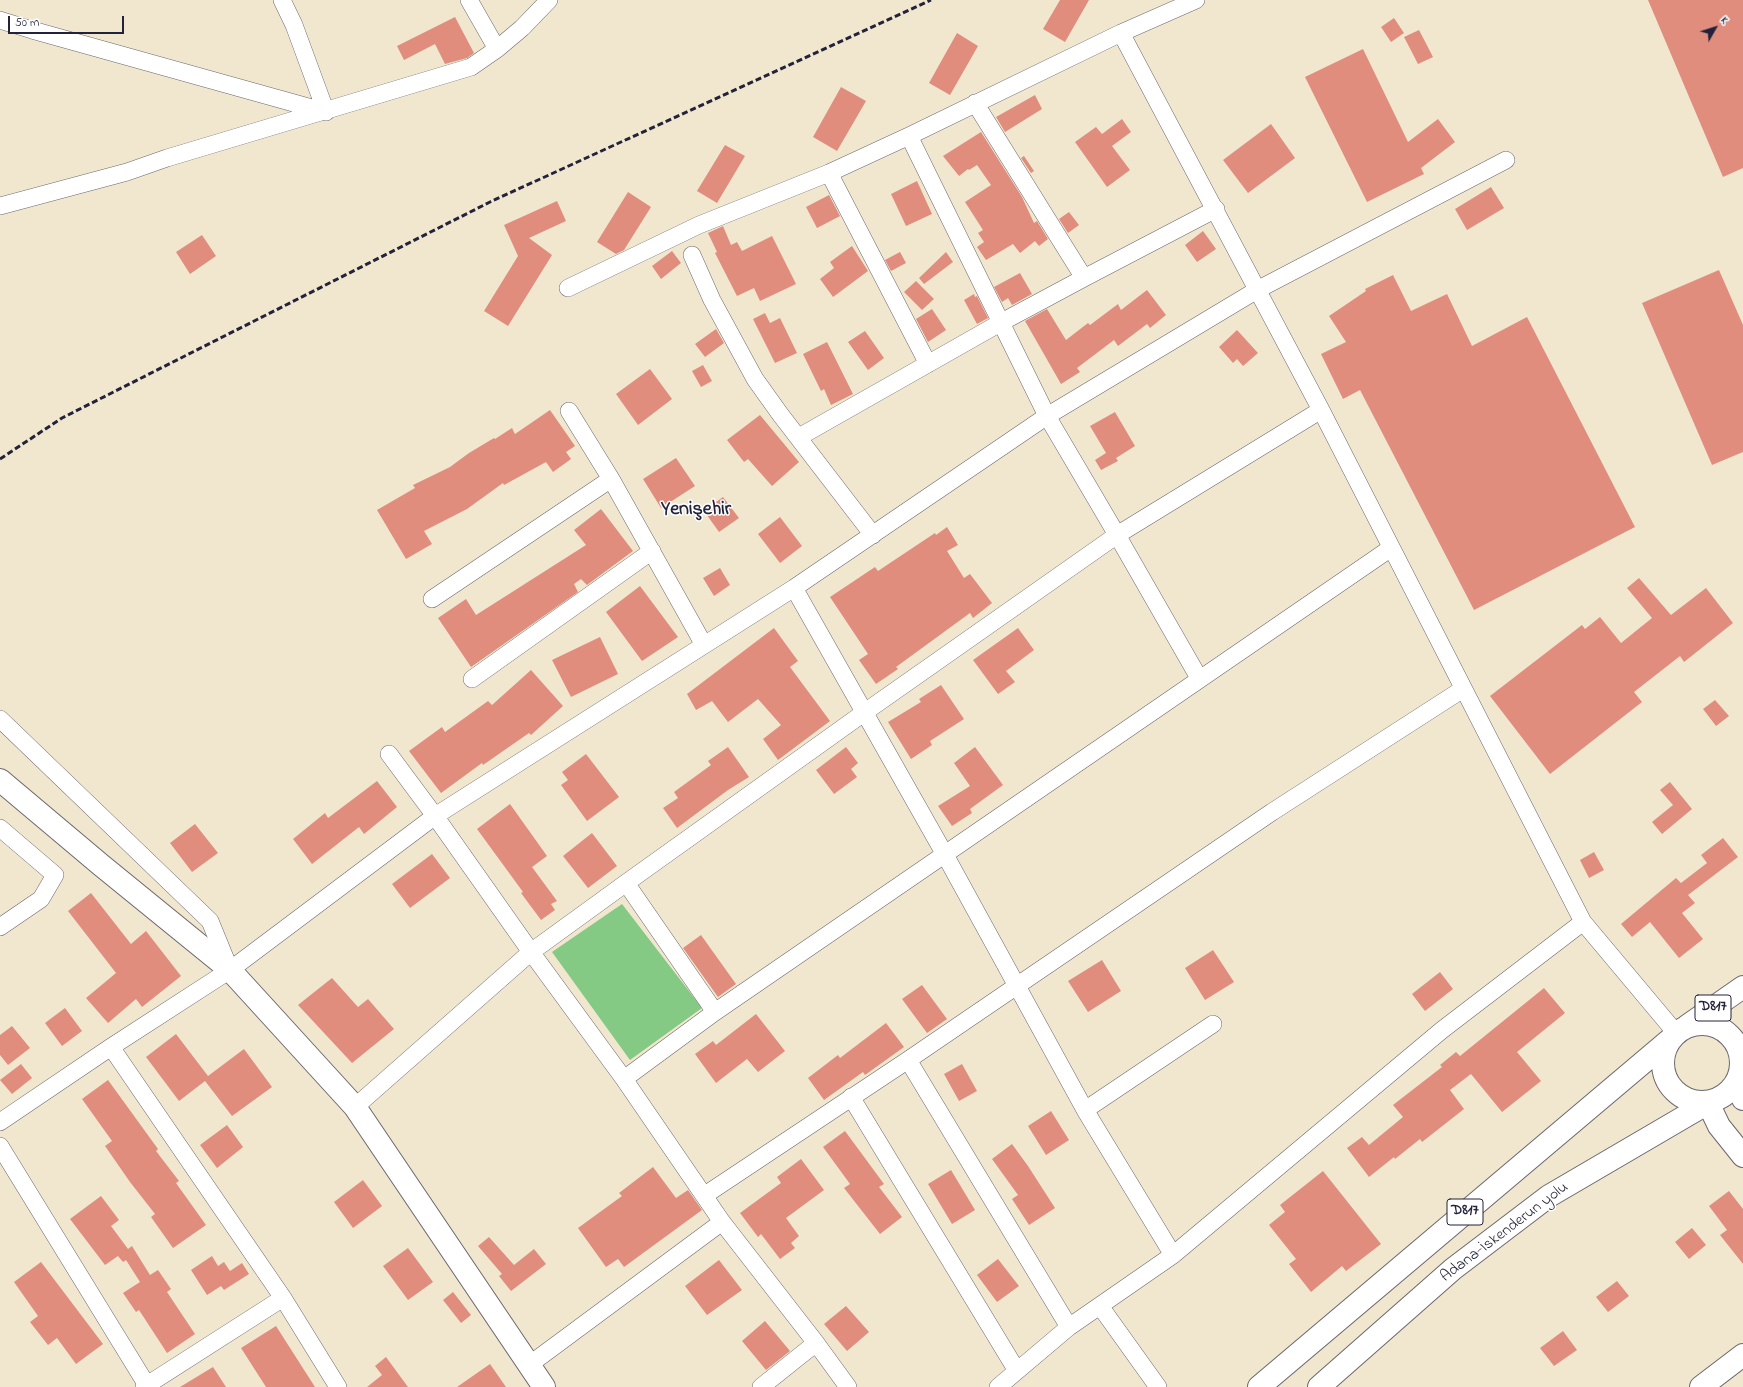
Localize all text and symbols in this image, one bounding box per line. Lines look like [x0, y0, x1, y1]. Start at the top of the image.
scale bar [10, 8, 126, 34]
north arrow [1695, 8, 1735, 48]
text: K [1716, 13, 1732, 28]
text: 50 m [15, 14, 39, 32]
district label: Yenişehir [661, 499, 731, 523]
road number: D817 [1695, 995, 1731, 1021]
street label: Adana-İskenderun yolu [1437, 1179, 1573, 1287]
road number: D817 [1447, 1199, 1483, 1225]

